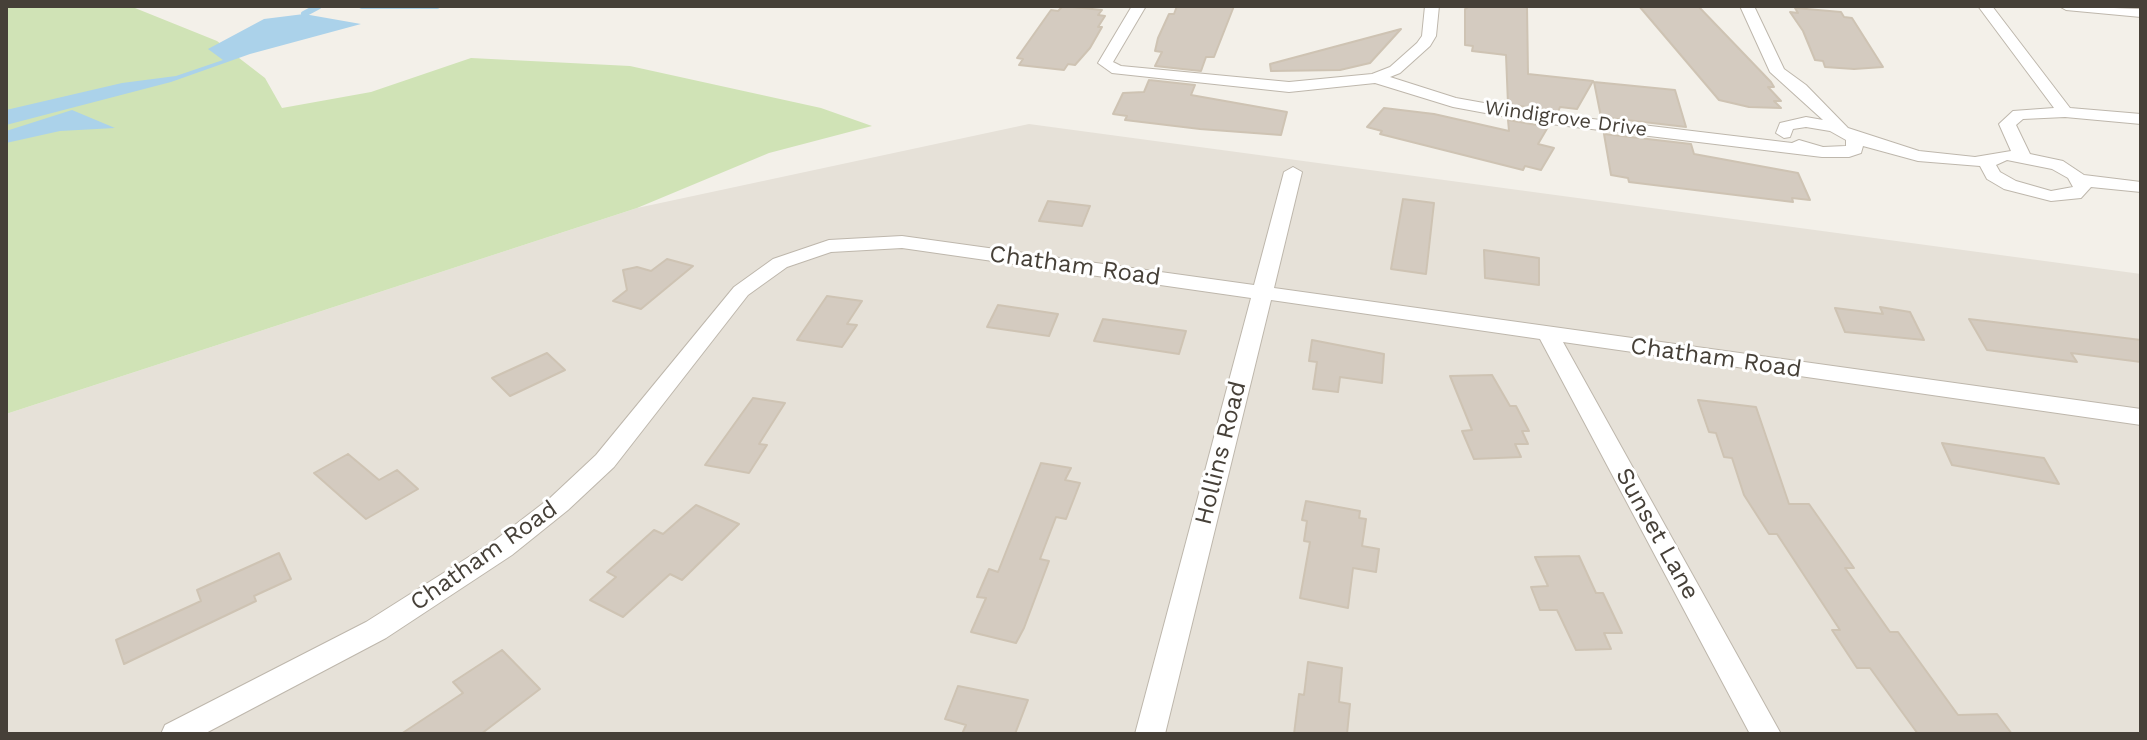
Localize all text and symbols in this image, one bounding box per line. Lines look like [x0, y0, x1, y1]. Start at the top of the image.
street label: Windigrove Drive [1483, 96, 1649, 142]
street label: Chatham Road [988, 240, 1162, 292]
street label: Chatham Road [1629, 332, 1803, 384]
street label: Hollins Road [1189, 378, 1253, 528]
street label: Sunset Lane [1609, 463, 1705, 605]
street label: Chatham Road [405, 495, 563, 617]

